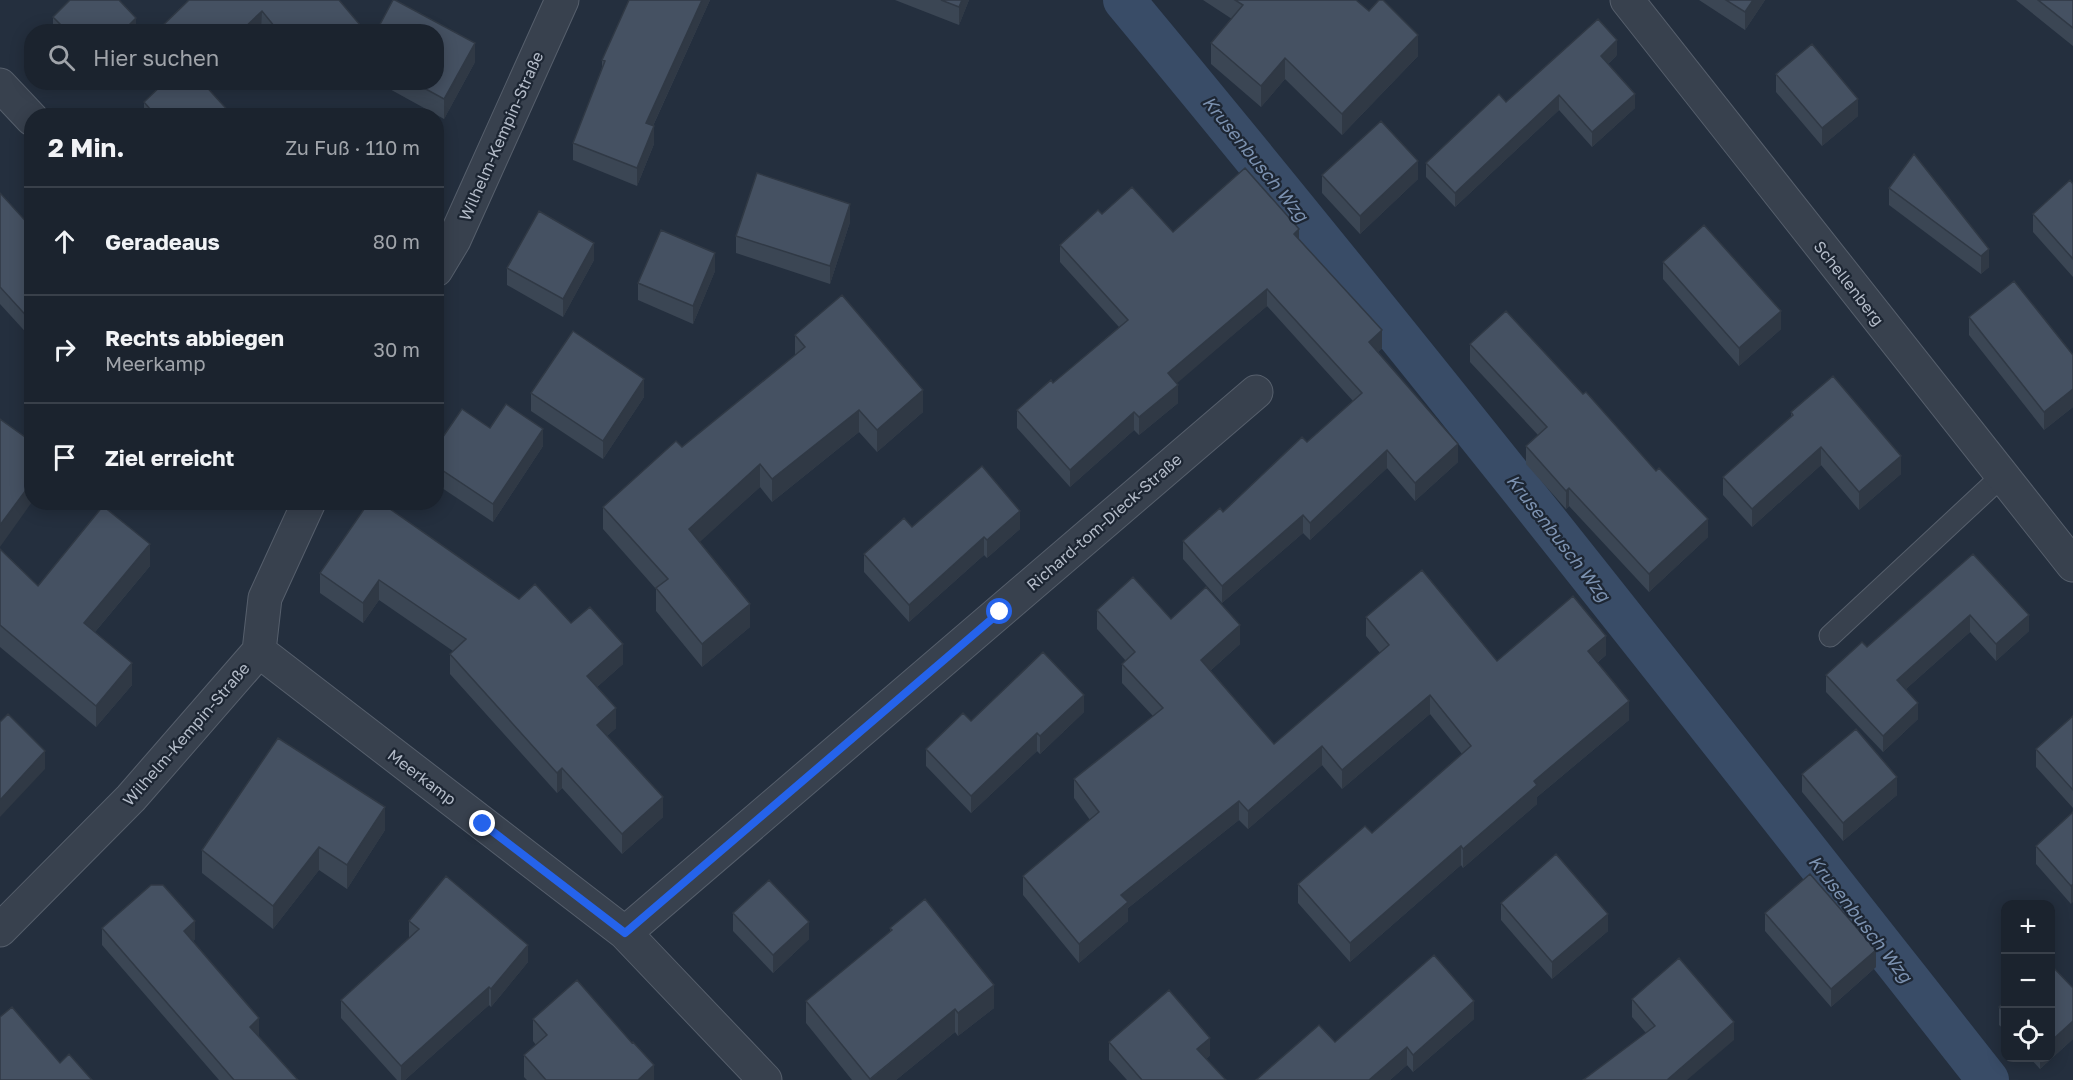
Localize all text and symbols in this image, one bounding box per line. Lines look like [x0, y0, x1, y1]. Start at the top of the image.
search box [24, 24, 444, 90]
icon: search [45, 41, 78, 74]
text: Hier suchen [93, 44, 219, 71]
street label: Wilhelm-Kempin-Straße [455, 48, 547, 224]
water label: Krusenbusch Wzg [1198, 91, 1314, 227]
text: 2 Min. [48, 132, 125, 163]
text: Zu Fuß · 110 m [285, 135, 420, 159]
icon: ahead [48, 225, 81, 258]
text: Geradeaus [105, 228, 220, 255]
text: 80 m [373, 229, 420, 253]
street label: Schellenberg [1810, 237, 1888, 329]
text: Rechts abbiegen [105, 324, 284, 351]
icon: right [48, 333, 81, 366]
text: 30 m [373, 337, 420, 361]
text: Meerkamp [105, 351, 206, 375]
icon: arrive [48, 441, 81, 474]
text: Ziel erreicht [105, 444, 234, 471]
street label: Richard-tom-Dieck-Straße [1022, 449, 1186, 595]
water label: Krusenbusch Wzg [1502, 469, 1616, 607]
route start [986, 598, 1012, 624]
street label: Wilhelm-Kempin-Straße [118, 658, 254, 810]
street label: Meerkamp [384, 745, 460, 809]
route end [469, 810, 495, 836]
water label: Krusenbusch Wzg [1804, 850, 1918, 988]
map controls [2001, 900, 2055, 1062]
button: + [2001, 900, 2055, 954]
button: − [2001, 954, 2055, 1008]
button: locate [2001, 1008, 2055, 1062]

